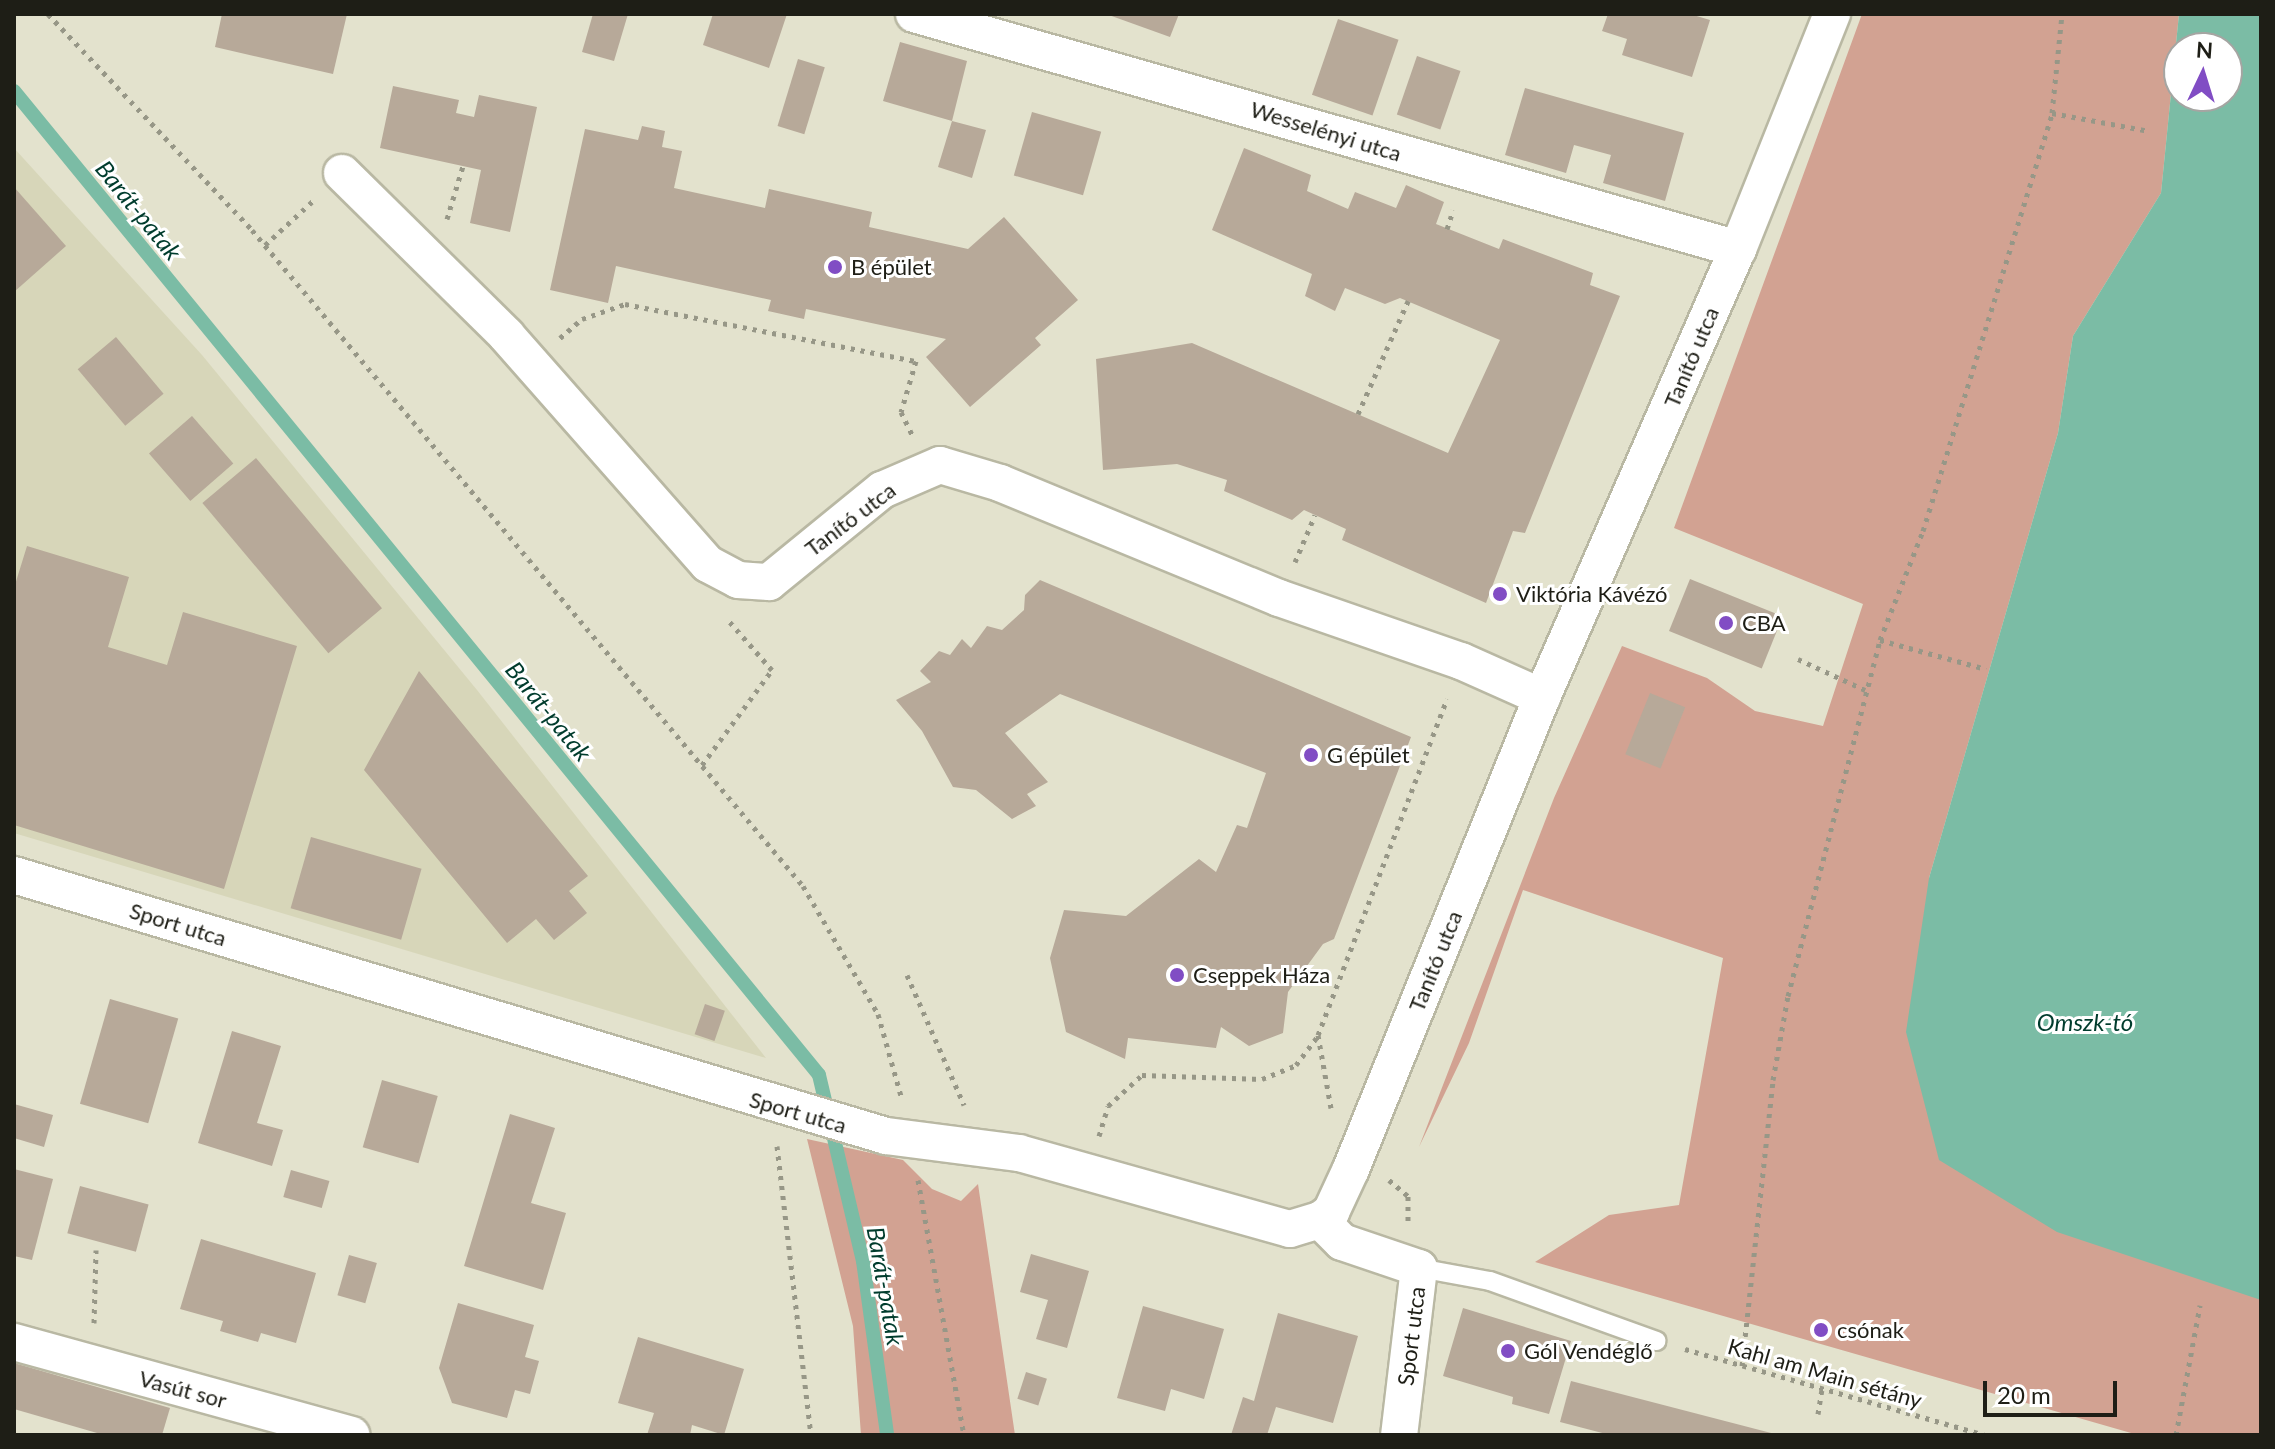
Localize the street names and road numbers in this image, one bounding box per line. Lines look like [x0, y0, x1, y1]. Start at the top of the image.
street label: Wesselényi utca [1247, 96, 1405, 166]
street label: Tanító utca [1658, 303, 1724, 411]
street label: Tanító utca [800, 476, 900, 562]
street label: Sport utca [127, 897, 229, 951]
street label: Tanító utca [1403, 907, 1467, 1015]
street label: Sport utca [747, 1086, 849, 1138]
street label: Sport utca [1392, 1285, 1430, 1387]
street label: Kahl am Main sétány [1725, 1333, 1925, 1413]
street label: Vasút sor [136, 1365, 230, 1413]

